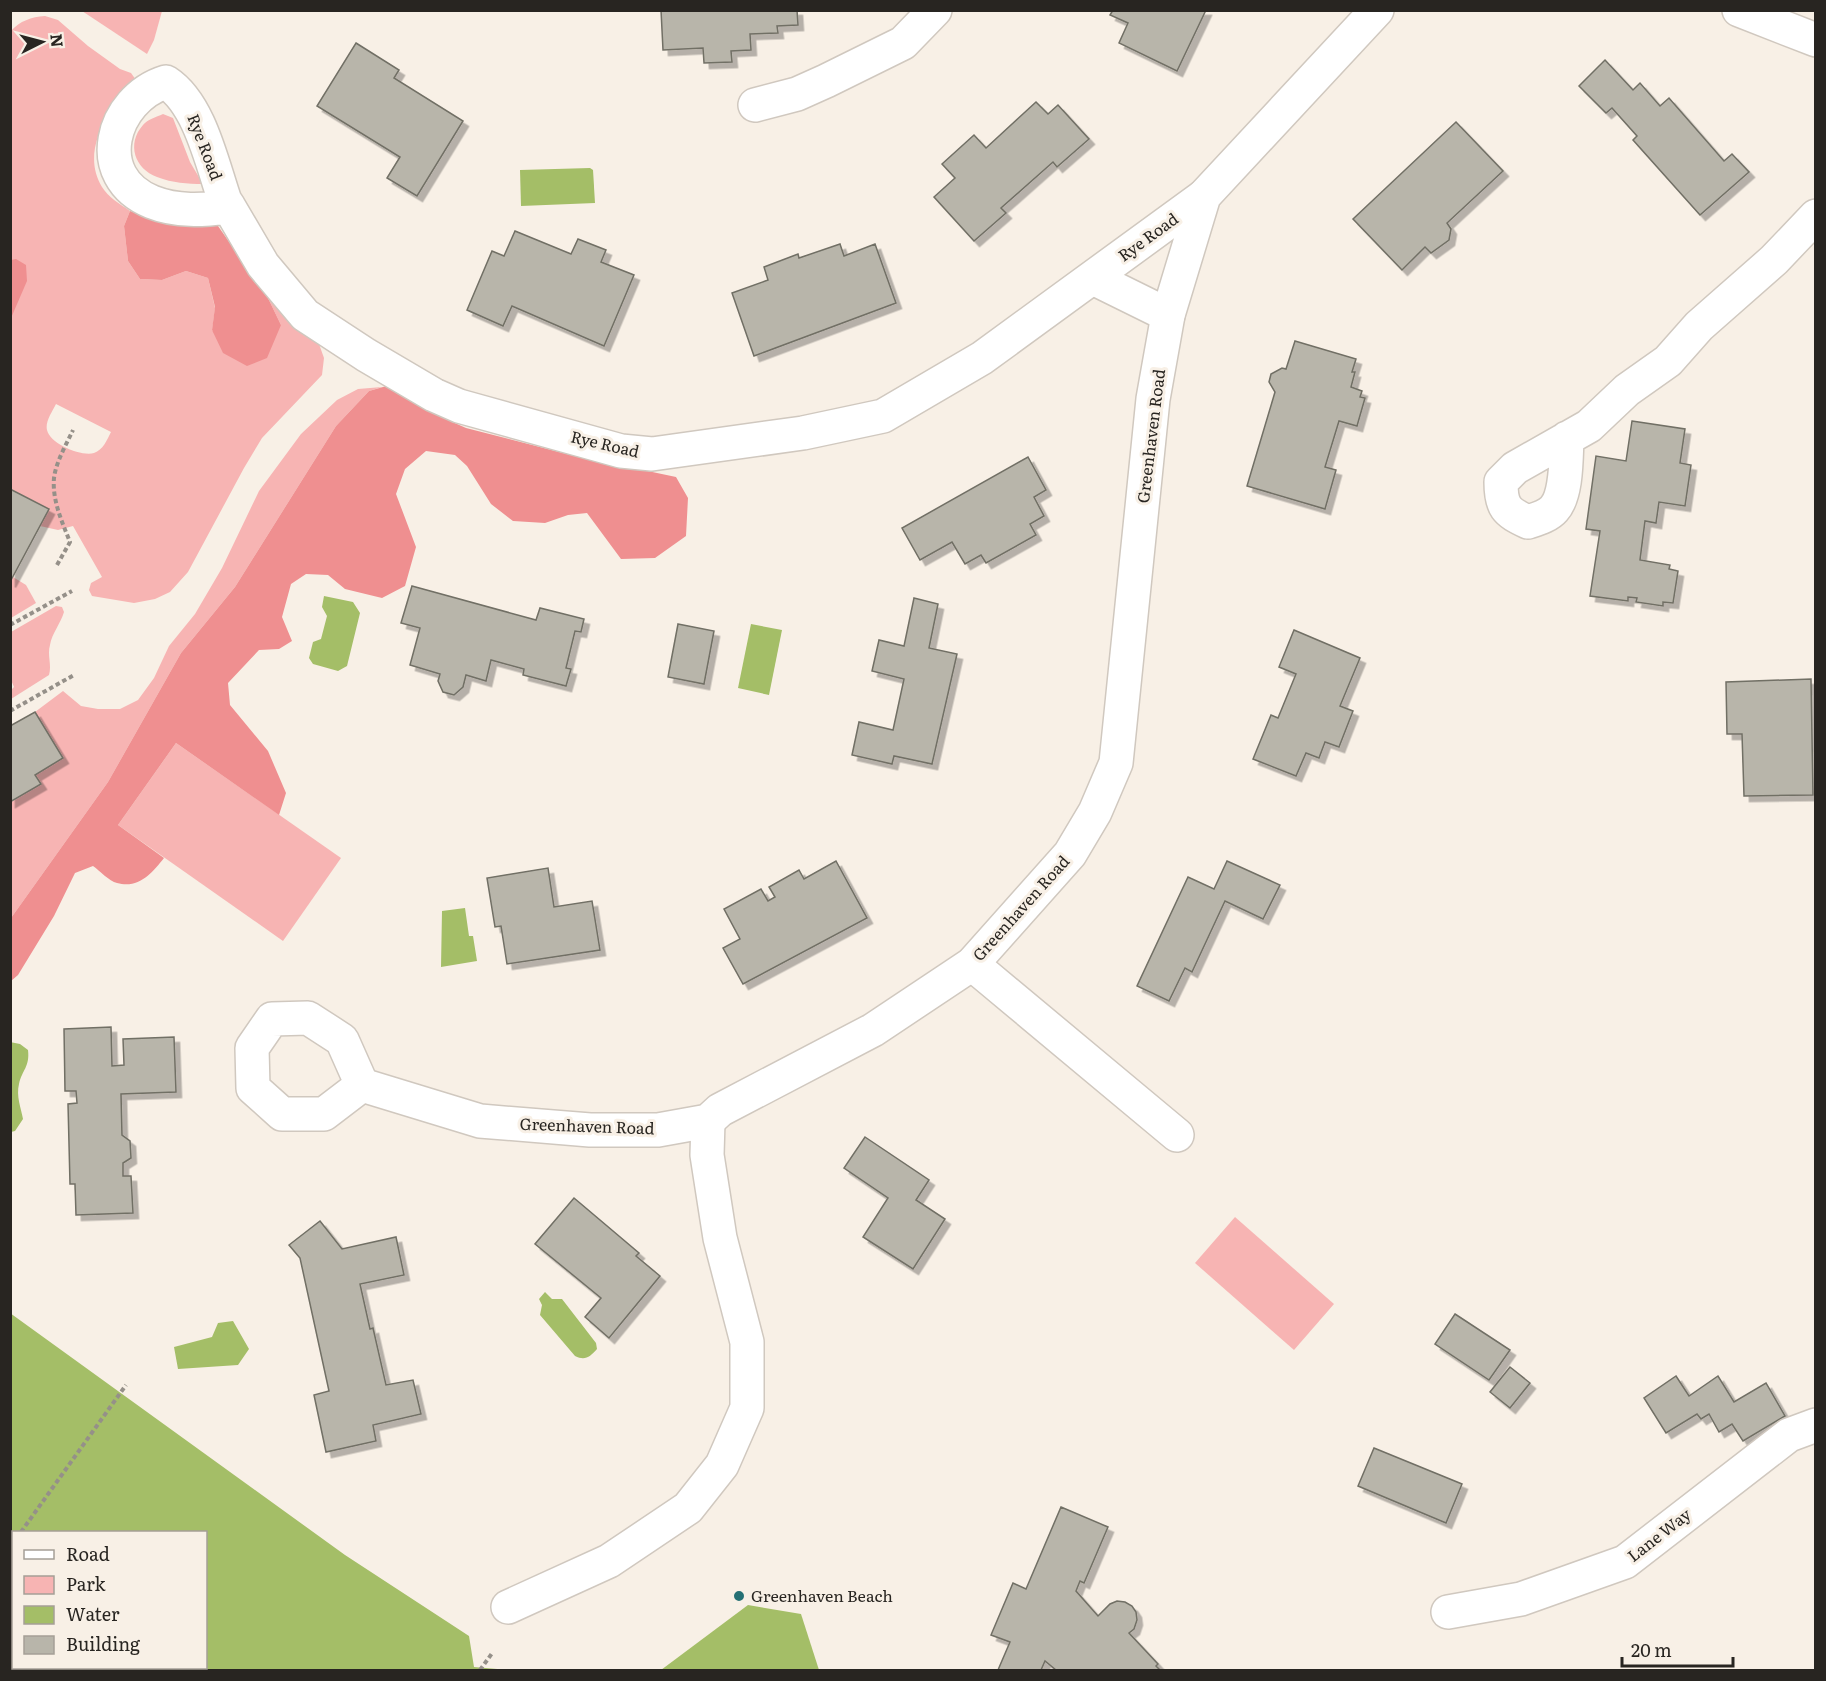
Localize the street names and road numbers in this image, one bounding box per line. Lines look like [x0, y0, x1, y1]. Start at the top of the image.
street label: Rye Road [182, 110, 230, 184]
street label: Rye Road [1112, 206, 1183, 266]
street label: Greenhaven Road [1130, 367, 1170, 504]
street label: Rye Road [569, 424, 642, 463]
street label: Greenhaven Road [966, 849, 1074, 965]
street label: Greenhaven Road [519, 1111, 655, 1139]
street label: Lane Way [1622, 1501, 1696, 1567]

